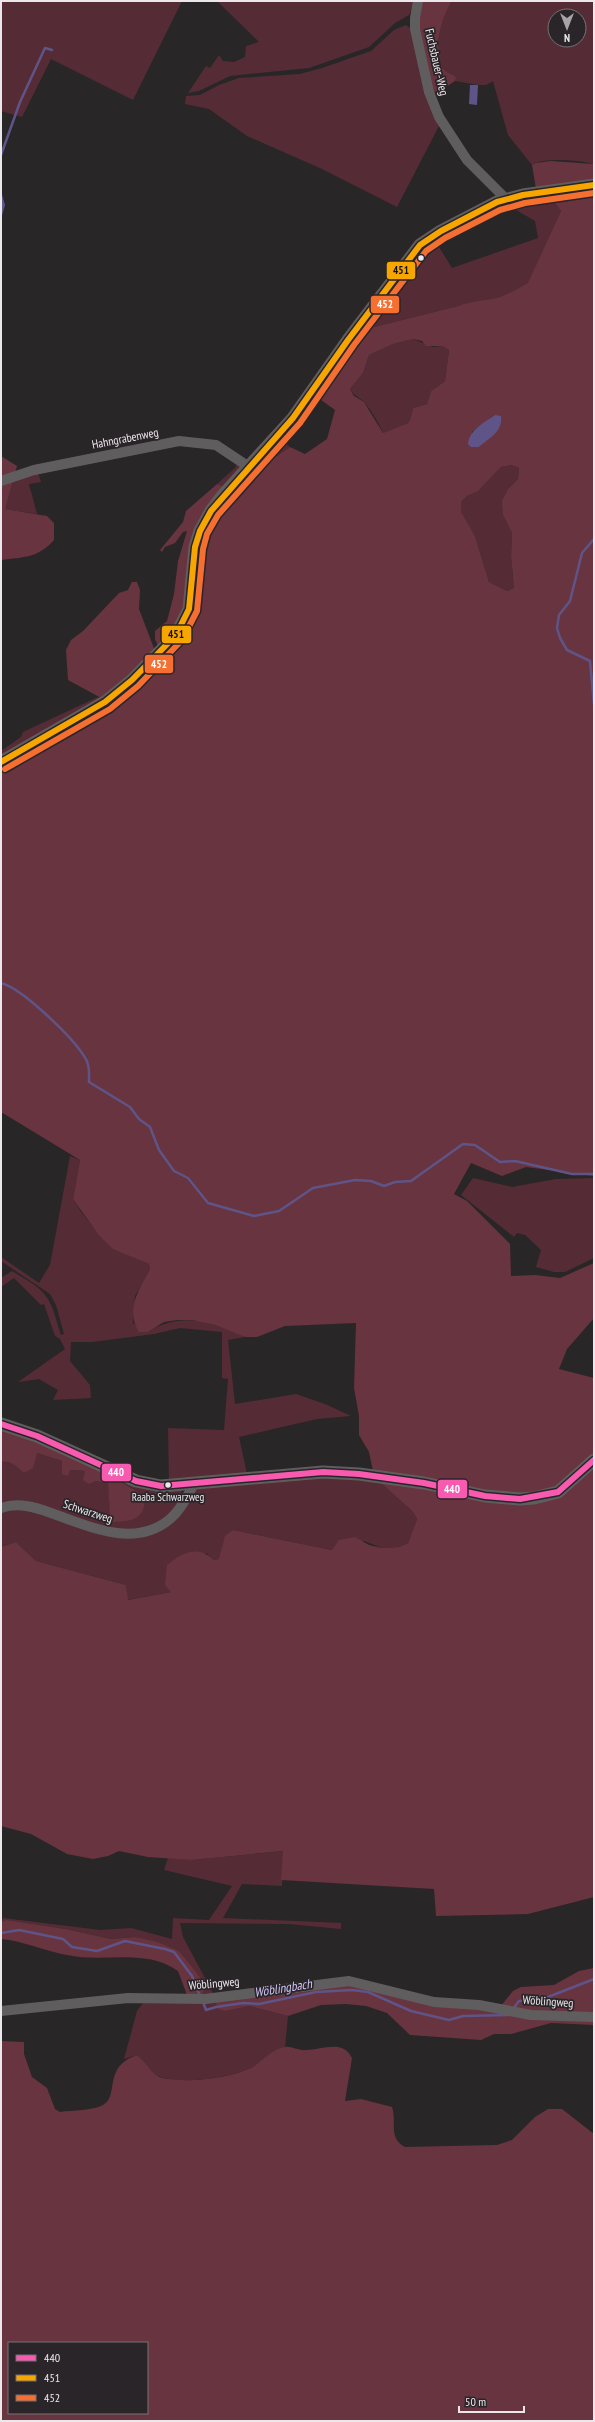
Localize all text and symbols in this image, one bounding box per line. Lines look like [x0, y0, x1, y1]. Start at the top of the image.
north arrow [547, 8, 587, 48]
street label: Fuchsbauer-Weg [422, 27, 452, 97]
text: N [564, 31, 570, 45]
unlabelled marker [416, 253, 426, 263]
line badge: 451 [386, 261, 416, 280]
text: 451 [393, 263, 409, 277]
line badge: 452 [370, 295, 400, 314]
text: 452 [377, 297, 393, 311]
street label: Hahngrabenweg [90, 424, 160, 452]
line badge: 451 [161, 625, 192, 644]
text: 451 [168, 627, 184, 641]
line badge: 452 [144, 654, 174, 674]
text: 452 [151, 657, 167, 671]
line badge: 440 [101, 1463, 132, 1482]
text: 440 [108, 1465, 124, 1479]
line badge: 440 [437, 1479, 468, 1499]
marker: Raaba Schwarzweg [163, 1480, 173, 1490]
text: 440 [444, 1482, 460, 1496]
place label: Raaba Schwarzweg [132, 1490, 205, 1504]
street label: Schwarzweg [61, 1496, 115, 1526]
street label: Wöblingweg [188, 1973, 240, 1993]
water label: Wöblingbach [253, 1975, 314, 2001]
street label: Wöblingweg [522, 1992, 574, 2010]
legend [8, 2342, 148, 2414]
text: 440 [44, 2350, 60, 2365]
text: 451 [44, 2370, 60, 2385]
scale bar [459, 2388, 524, 2414]
text: 452 [44, 2390, 60, 2405]
text: 50 m [465, 2394, 486, 2409]

